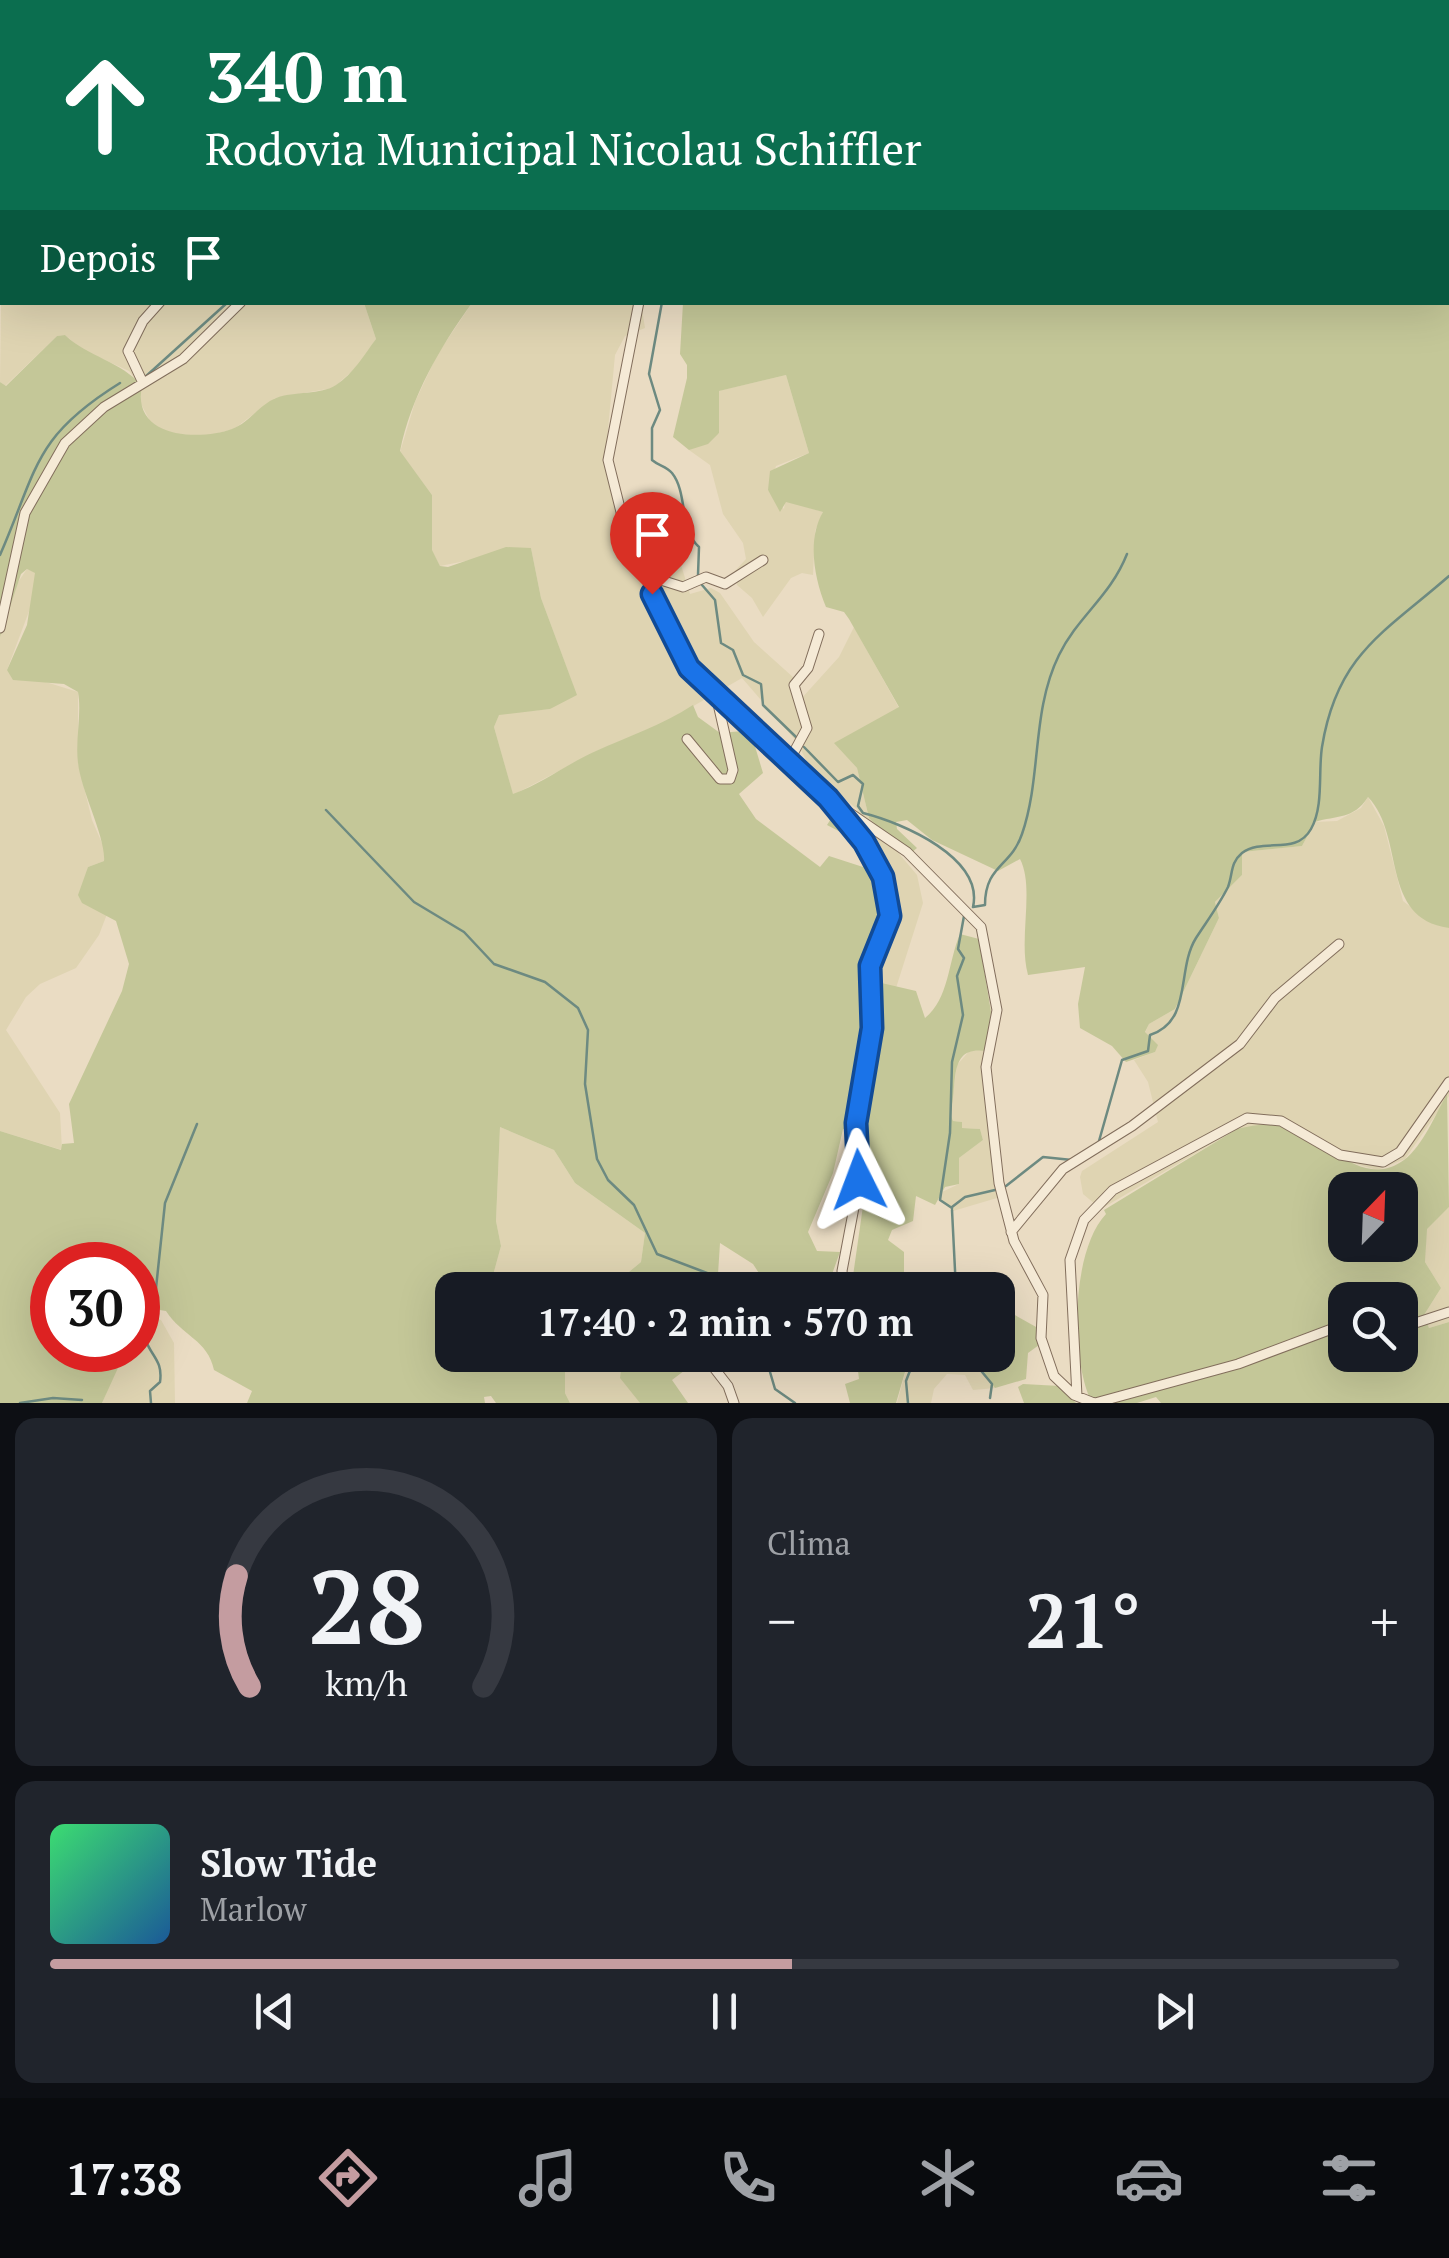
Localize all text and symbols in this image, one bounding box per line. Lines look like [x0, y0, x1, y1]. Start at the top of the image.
text: 340 m [205, 29, 407, 122]
icon: ahead [40, 40, 170, 170]
text: Rodovia Municipal Nicolau Schiffler [205, 118, 922, 178]
icon: arrive [176, 230, 231, 285]
text: Depois [40, 233, 156, 283]
pin [610, 492, 695, 595]
icon: arrive [625, 507, 680, 562]
position arrow [807, 1128, 911, 1232]
north arrow [1328, 1172, 1418, 1262]
map controls [1328, 1172, 1418, 1372]
speed limit sign: 30 [30, 1242, 160, 1372]
button: search [1328, 1282, 1418, 1372]
text: 17:40 · 2 min · 570 m [537, 1297, 913, 1347]
text: Clima [767, 1522, 851, 1564]
text: 28 [307, 1536, 425, 1674]
text: 21° [1025, 1570, 1141, 1669]
text: − [767, 1584, 796, 1657]
text: + [1370, 1584, 1399, 1657]
text: km/h [325, 1659, 407, 1706]
text: Slow Tide [200, 1838, 377, 1888]
text: Marlow [200, 1888, 306, 1930]
icon: previous [247, 1984, 302, 2039]
icon: pause [697, 1984, 752, 2039]
icon: next [1147, 1984, 1202, 2039]
icon: directions [313, 2143, 383, 2213]
icon: music [513, 2143, 583, 2213]
icon: phone [713, 2143, 783, 2213]
icon: climate [913, 2143, 983, 2213]
icon: car [1114, 2143, 1184, 2213]
icon: filters [1314, 2143, 1384, 2213]
text: 17:38 [65, 2148, 182, 2208]

